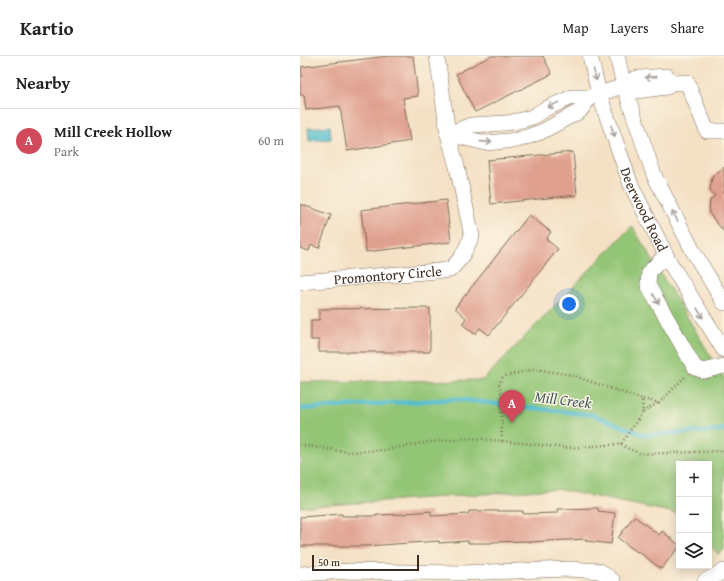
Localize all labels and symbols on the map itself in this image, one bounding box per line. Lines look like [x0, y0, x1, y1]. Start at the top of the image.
one-way arrow [592, 68, 599, 81]
one-way arrow [645, 73, 658, 80]
one-way arrow [547, 102, 559, 109]
one-way arrow [609, 124, 617, 136]
one-way arrow [479, 139, 492, 146]
street label: Deerwood Road [616, 164, 673, 255]
one-way arrow [671, 210, 678, 222]
street label: Promontory Circle [333, 261, 443, 289]
one-way arrow [653, 293, 660, 305]
your location [559, 294, 579, 314]
one-way arrow [696, 307, 704, 319]
water label: Mill Creek [533, 386, 593, 413]
pin: A [499, 390, 525, 423]
scale bar [312, 553, 419, 572]

